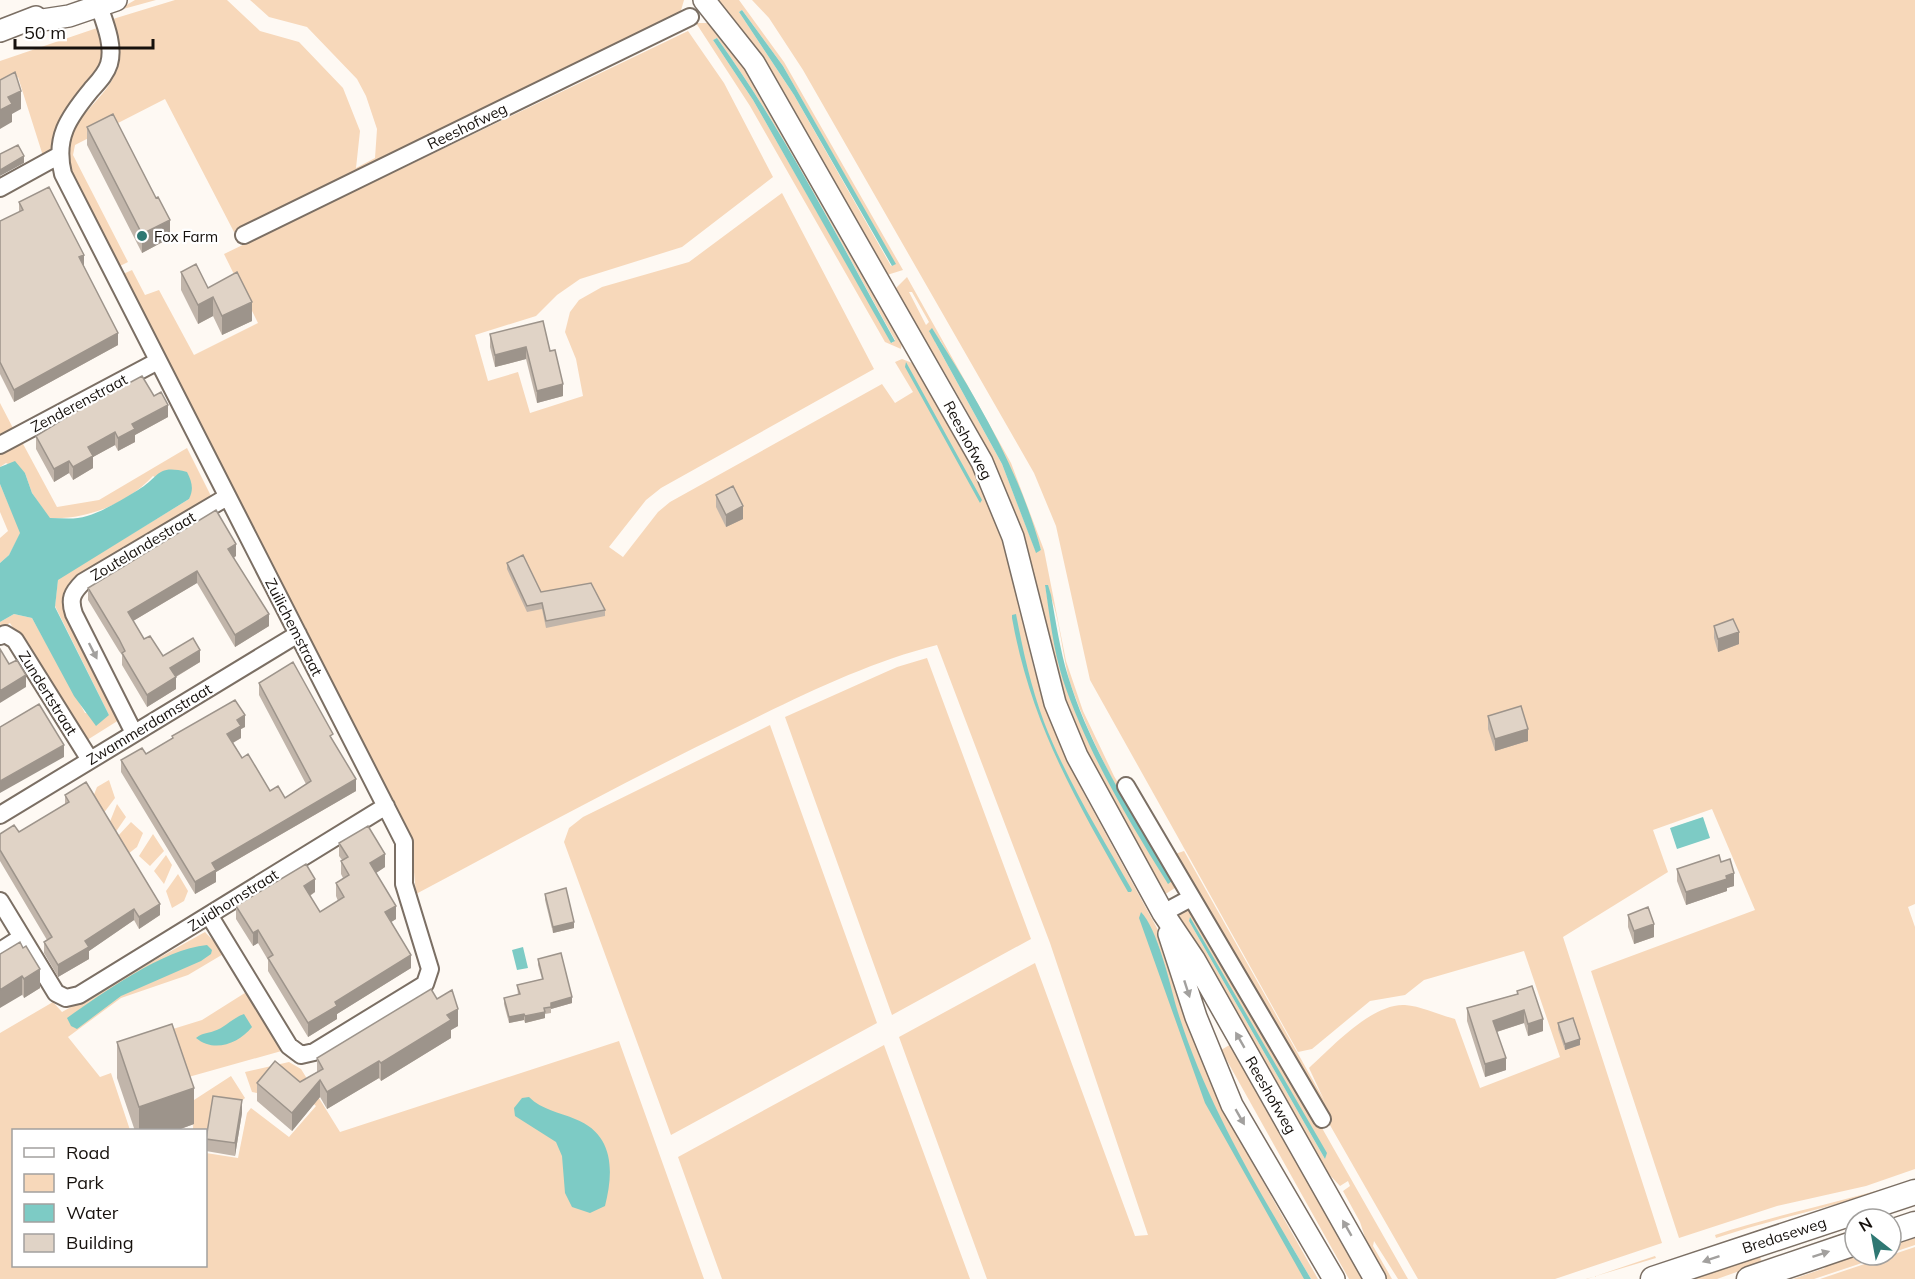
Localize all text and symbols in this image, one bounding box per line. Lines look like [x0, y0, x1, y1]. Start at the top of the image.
scale bar [15, 12, 153, 50]
text: 50 m [24, 21, 66, 44]
street label: Reeshofweg [424, 99, 510, 153]
place label: Fox Farm [154, 227, 218, 246]
marker: Fox Farm [135, 229, 149, 243]
street label: Zenderenstraat [28, 370, 130, 436]
street label: Reeshofweg [939, 397, 997, 483]
street label: Zoutelandestraat [87, 507, 199, 585]
street label: Zuilichemstraat [261, 575, 327, 679]
one-way arrow [88, 643, 98, 660]
street label: Zundertstraat [15, 647, 81, 739]
street label: Zwammerdamstraat [83, 679, 215, 769]
street label: Zuidhornstraat [184, 865, 282, 935]
one-way arrow [1183, 980, 1192, 998]
one-way arrow [1235, 1031, 1245, 1048]
street label: Reeshofweg [1241, 1053, 1301, 1137]
one-way arrow [1234, 1109, 1245, 1125]
legend [12, 1129, 207, 1267]
text: Road [66, 1141, 110, 1164]
text: Park [66, 1171, 105, 1194]
text: Water [66, 1201, 119, 1224]
north arrow [1843, 1207, 1903, 1267]
street label: Bredaseweg [1740, 1212, 1828, 1258]
text: N [1855, 1212, 1876, 1236]
one-way arrow [1341, 1220, 1352, 1236]
text: Building [66, 1231, 134, 1254]
one-way arrow [1812, 1249, 1830, 1258]
one-way arrow [1702, 1255, 1720, 1265]

